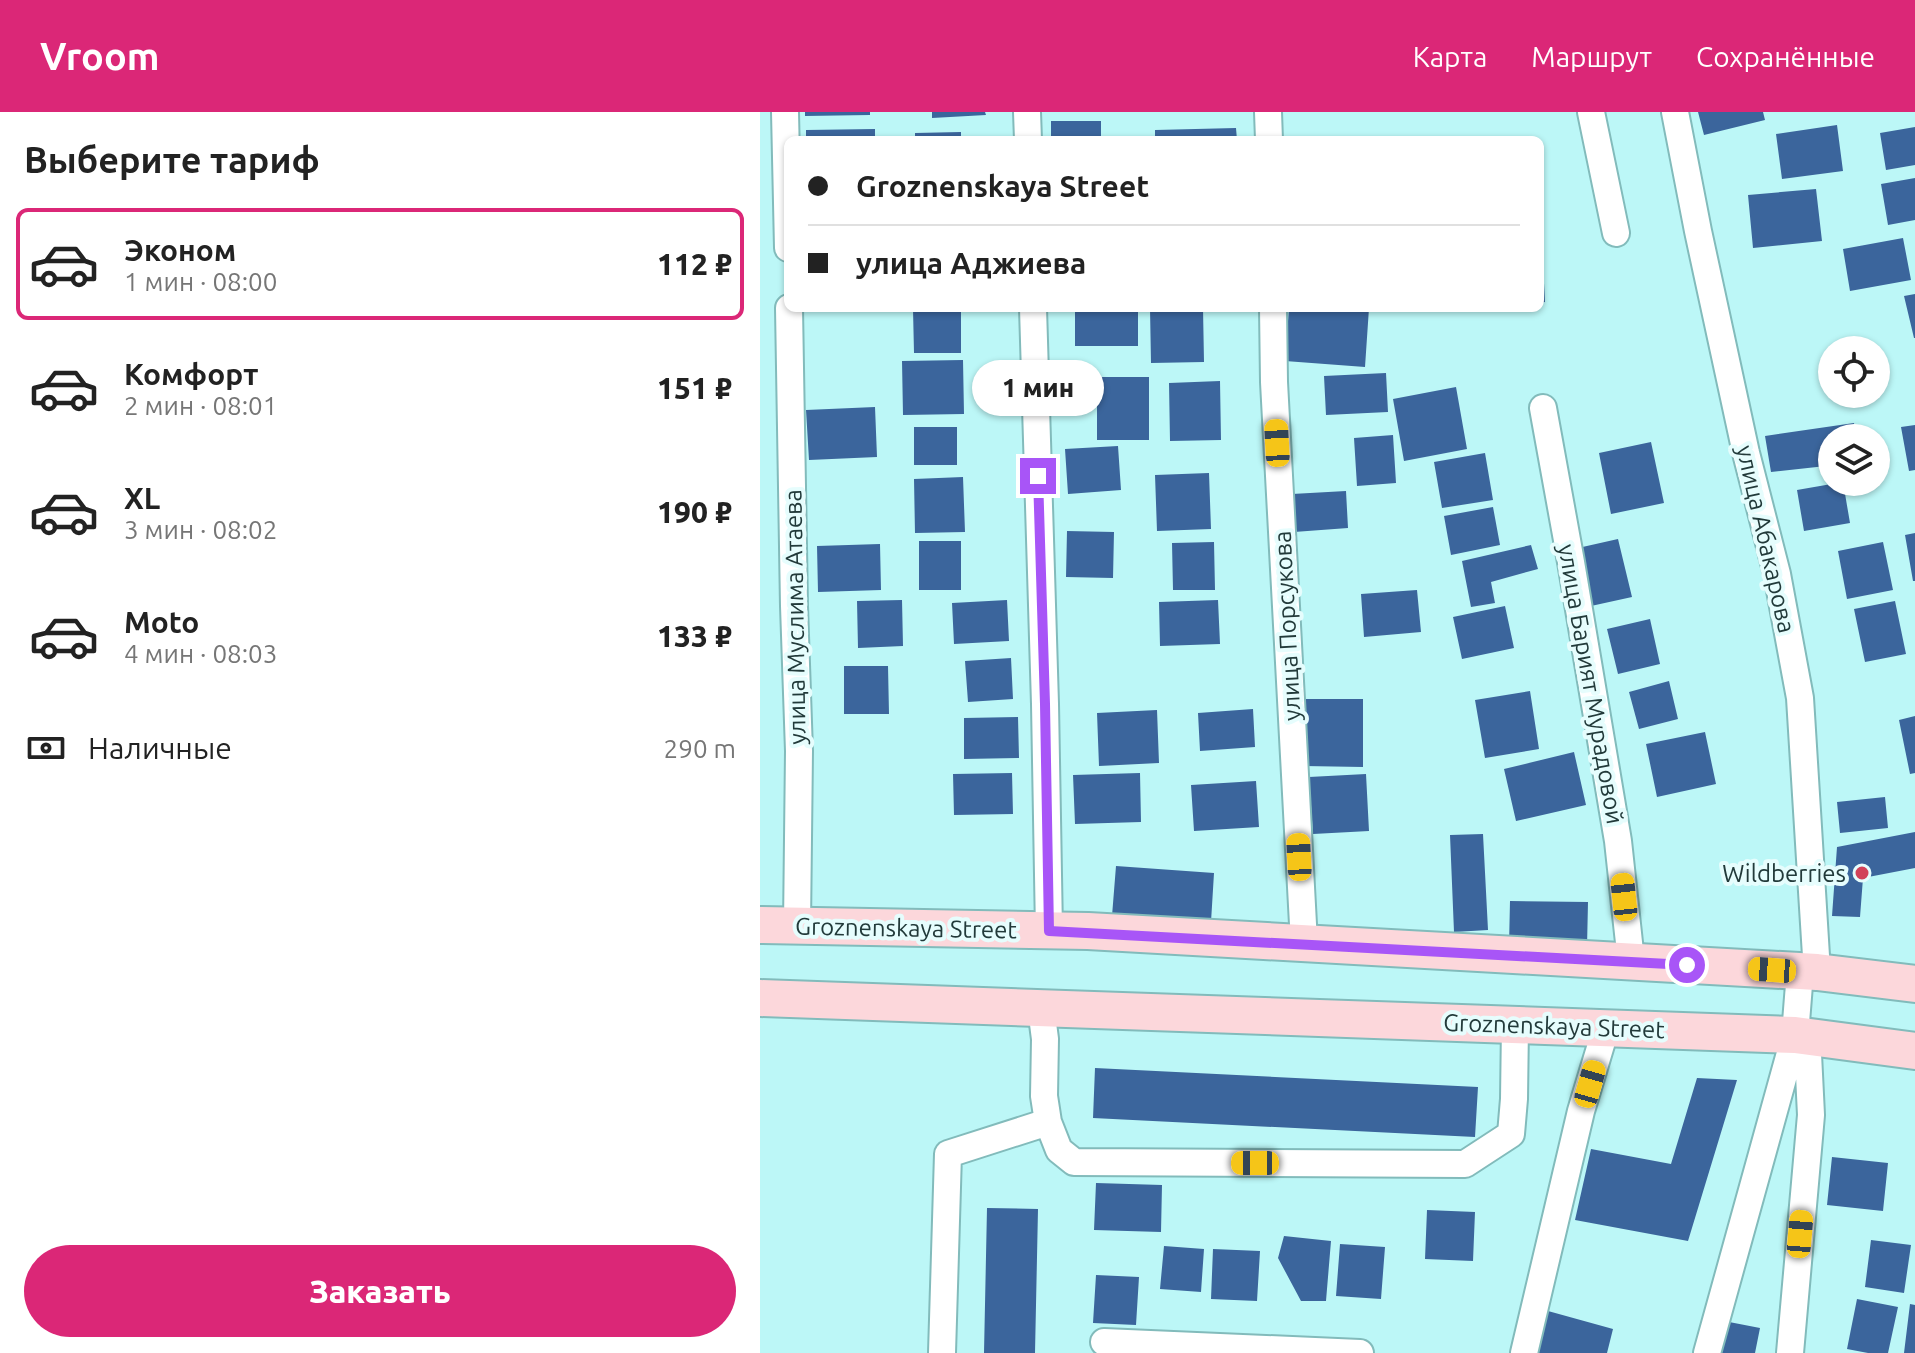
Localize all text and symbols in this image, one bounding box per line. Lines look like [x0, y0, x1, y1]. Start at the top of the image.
text: Vroom [40, 35, 160, 77]
text: Карта [1413, 41, 1487, 72]
text: Маршрут [1531, 41, 1652, 72]
text: Сохранённые [1696, 41, 1875, 72]
text: Выберите тариф [24, 139, 320, 180]
text: Groznenskaya Street [856, 169, 1149, 203]
icon: car [28, 228, 100, 300]
text: Эконом [124, 233, 236, 267]
text: улица Аджиева [856, 246, 1086, 280]
text: 112 ₽ [657, 247, 732, 281]
text: 1 мин · 08:00 [124, 267, 277, 296]
map controls [1818, 336, 1890, 496]
button: locate [1818, 336, 1890, 408]
icon: car [28, 352, 100, 424]
text: Комфорт [124, 357, 258, 391]
callout: 1 мин [972, 360, 1104, 416]
text: 151 ₽ [657, 371, 732, 405]
text: 1 мин [1002, 373, 1074, 402]
text: 2 мин · 08:01 [124, 391, 277, 420]
car [1264, 418, 1290, 468]
button: layers [1818, 424, 1890, 496]
street label: улица Абакарова [1731, 443, 1801, 635]
route end [1020, 458, 1056, 494]
icon: car [28, 476, 100, 548]
text: XL [124, 481, 160, 515]
street label: улица Муслима Атаева [779, 489, 811, 745]
text: 190 ₽ [657, 495, 732, 529]
text: 3 мин · 08:02 [124, 515, 277, 544]
street label: улица Порсукова [1269, 530, 1305, 722]
street label: улица Барият Мурадовой [1553, 542, 1629, 826]
icon: car [28, 600, 100, 672]
text: Moto [124, 605, 199, 639]
text: 133 ₽ [657, 619, 732, 653]
text: 4 мин · 08:03 [124, 639, 277, 668]
icon: cash [24, 726, 68, 770]
text: Наличные [88, 731, 232, 765]
text: 290 m [664, 734, 736, 763]
car [1286, 832, 1312, 882]
place label: Wildberries [1722, 860, 1846, 887]
marker: Wildberries [1853, 864, 1871, 882]
car [1610, 872, 1638, 922]
street label: Groznenskaya Street [795, 913, 1018, 943]
route start [1669, 947, 1705, 983]
car [1747, 956, 1797, 984]
street label: Groznenskaya Street [1443, 1009, 1666, 1043]
car [1572, 1058, 1608, 1110]
car [1231, 1151, 1279, 1175]
car [1786, 1209, 1814, 1259]
button: Заказать [24, 1245, 736, 1337]

